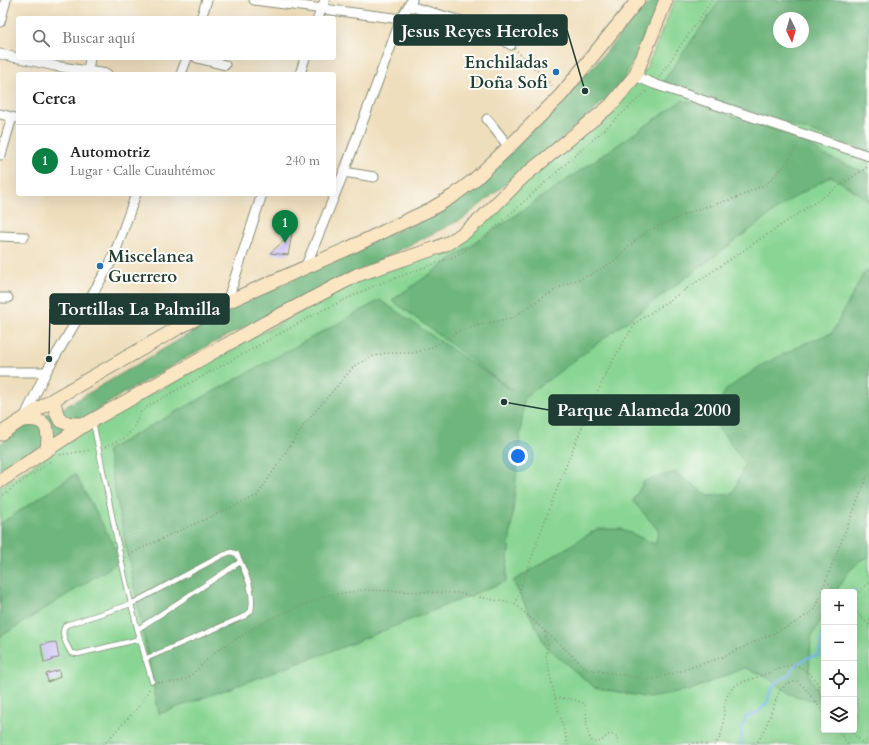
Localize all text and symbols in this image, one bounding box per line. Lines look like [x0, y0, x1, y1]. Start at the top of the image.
north arrow [773, 12, 809, 48]
callout: Jesus Reyes Heroles [394, 15, 567, 45]
search box [16, 16, 336, 60]
text: Jesus Reyes Heroles [398, 19, 559, 44]
icon: search [30, 27, 52, 49]
text: Buscar aquí [62, 28, 135, 48]
place label: Enchiladas Doña Sofi [464, 51, 548, 94]
marker: Enchiladas Doña Sofi [551, 67, 561, 77]
text: Cerca [32, 87, 76, 110]
text: Automotriz [70, 142, 150, 162]
text: 1 [42, 152, 48, 170]
text: 240 m [286, 152, 320, 170]
text: Lugar · Calle Cuauhtémoc [70, 162, 215, 180]
pin: 1 [272, 210, 298, 243]
place label: Miscelanea Guerrero [108, 245, 195, 288]
marker: Miscelanea Guerrero [95, 261, 105, 271]
callout: Tortillas La Palmilla [50, 294, 229, 324]
text: Tortillas La Palmilla [57, 297, 221, 322]
callout: Parque Alameda 2000 [549, 395, 739, 425]
text: Parque Alameda 2000 [557, 398, 731, 423]
your location [508, 446, 528, 466]
map controls [821, 589, 857, 733]
button: + [821, 589, 857, 625]
button: − [821, 625, 857, 661]
button: locate [821, 661, 857, 697]
button: layers [821, 697, 857, 733]

